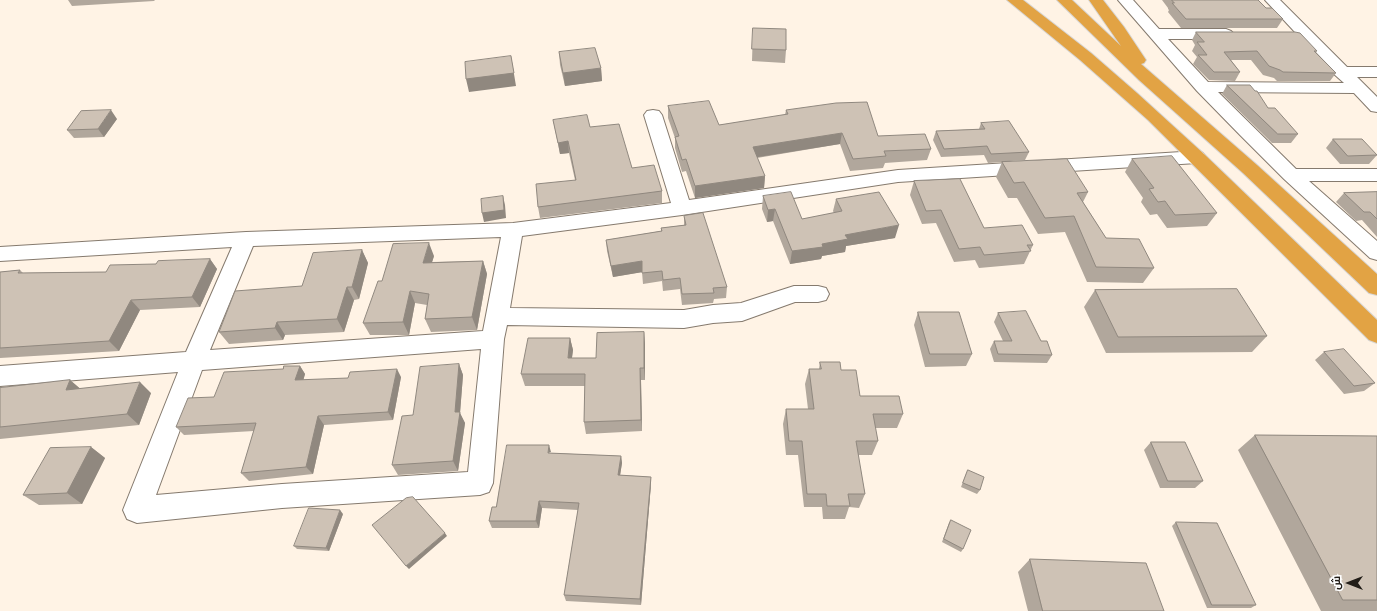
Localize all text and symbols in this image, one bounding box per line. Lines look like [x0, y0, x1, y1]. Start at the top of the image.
north arrow [1329, 563, 1369, 603]
text: ش [1330, 576, 1343, 590]

